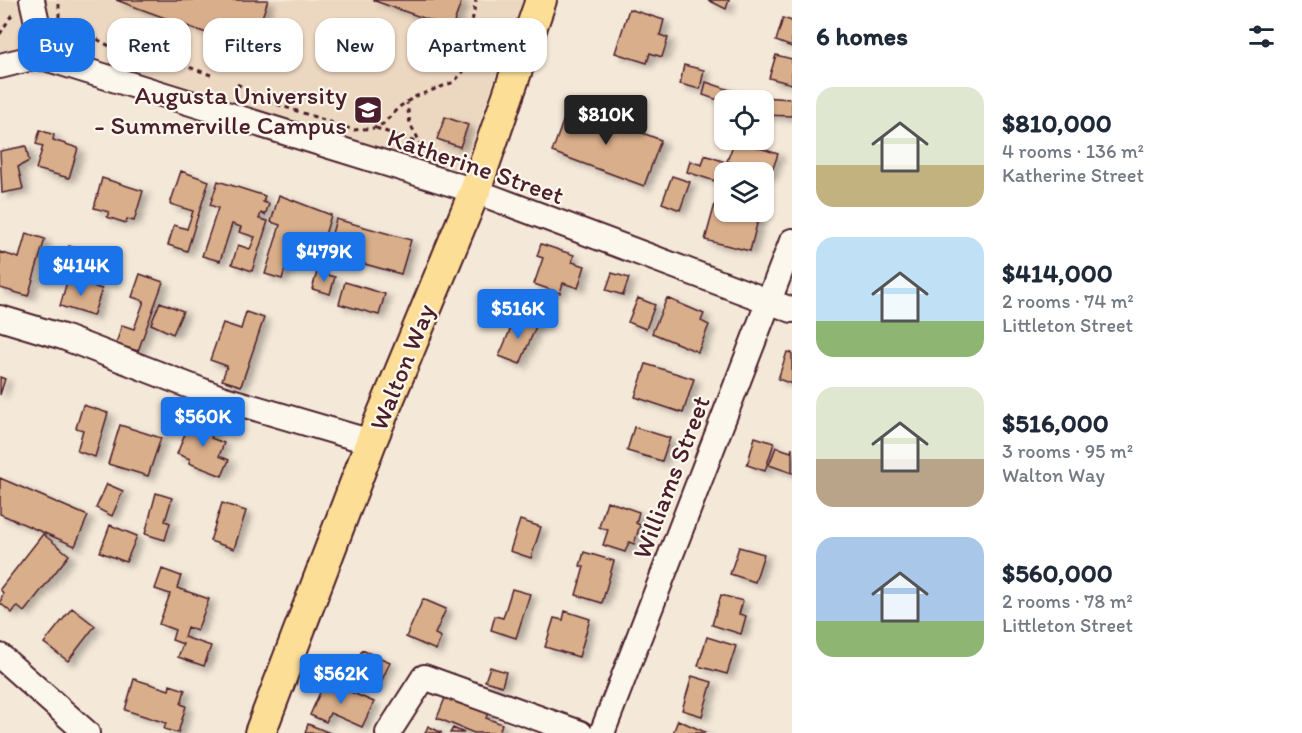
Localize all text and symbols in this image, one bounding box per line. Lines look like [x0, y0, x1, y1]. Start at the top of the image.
chip: Buy [18, 18, 95, 72]
chip: Rent [107, 18, 191, 72]
chip: Filters [203, 18, 303, 72]
chip: New [315, 18, 395, 72]
chip: Apartment [407, 18, 547, 72]
text: 6 homes [816, 20, 908, 52]
icon: filters [1245, 20, 1278, 53]
place label: Augusta University - Summerville Campus [94, 79, 347, 141]
map controls [714, 90, 774, 222]
button: locate [714, 90, 774, 150]
school or university icon: Augusta University - Summerville Campus [352, 94, 384, 126]
pin: $810K [564, 95, 648, 146]
text: $810K [578, 102, 634, 126]
text: $810,000 [1002, 107, 1112, 139]
icon: home [864, 111, 936, 183]
street label: Katherine Street [384, 121, 569, 211]
text: 4 rooms · 136 m² [1002, 139, 1144, 163]
button: layers [714, 162, 774, 222]
text: Katherine Street [1002, 163, 1144, 187]
pin: $479K [282, 232, 366, 283]
text: $479K [296, 239, 352, 263]
pin: $414K [39, 246, 123, 297]
text: $414K [53, 253, 109, 277]
text: $414,000 [1002, 257, 1113, 289]
icon: home [864, 261, 936, 333]
pin: $516K [476, 289, 560, 340]
text: 2 rooms · 74 m² [1002, 289, 1134, 313]
text: $516K [491, 296, 545, 320]
street label: Walton Way [362, 299, 442, 435]
text: Littleton Street [1002, 313, 1133, 337]
street label: Williams Street [625, 391, 717, 563]
pin: $560K [161, 397, 245, 448]
text: $560K [175, 404, 231, 428]
text: $516,000 [1002, 407, 1109, 439]
icon: home [864, 411, 936, 483]
text: 3 rooms · 95 m² [1002, 439, 1133, 463]
text: Walton Way [1002, 463, 1105, 487]
text: $560,000 [1002, 557, 1113, 589]
icon: home [864, 561, 936, 633]
text: 2 rooms · 78 m² [1002, 589, 1133, 613]
text: Littleton Street [1002, 613, 1133, 637]
pin: $562K [299, 654, 383, 705]
text: $562K [314, 661, 368, 685]

